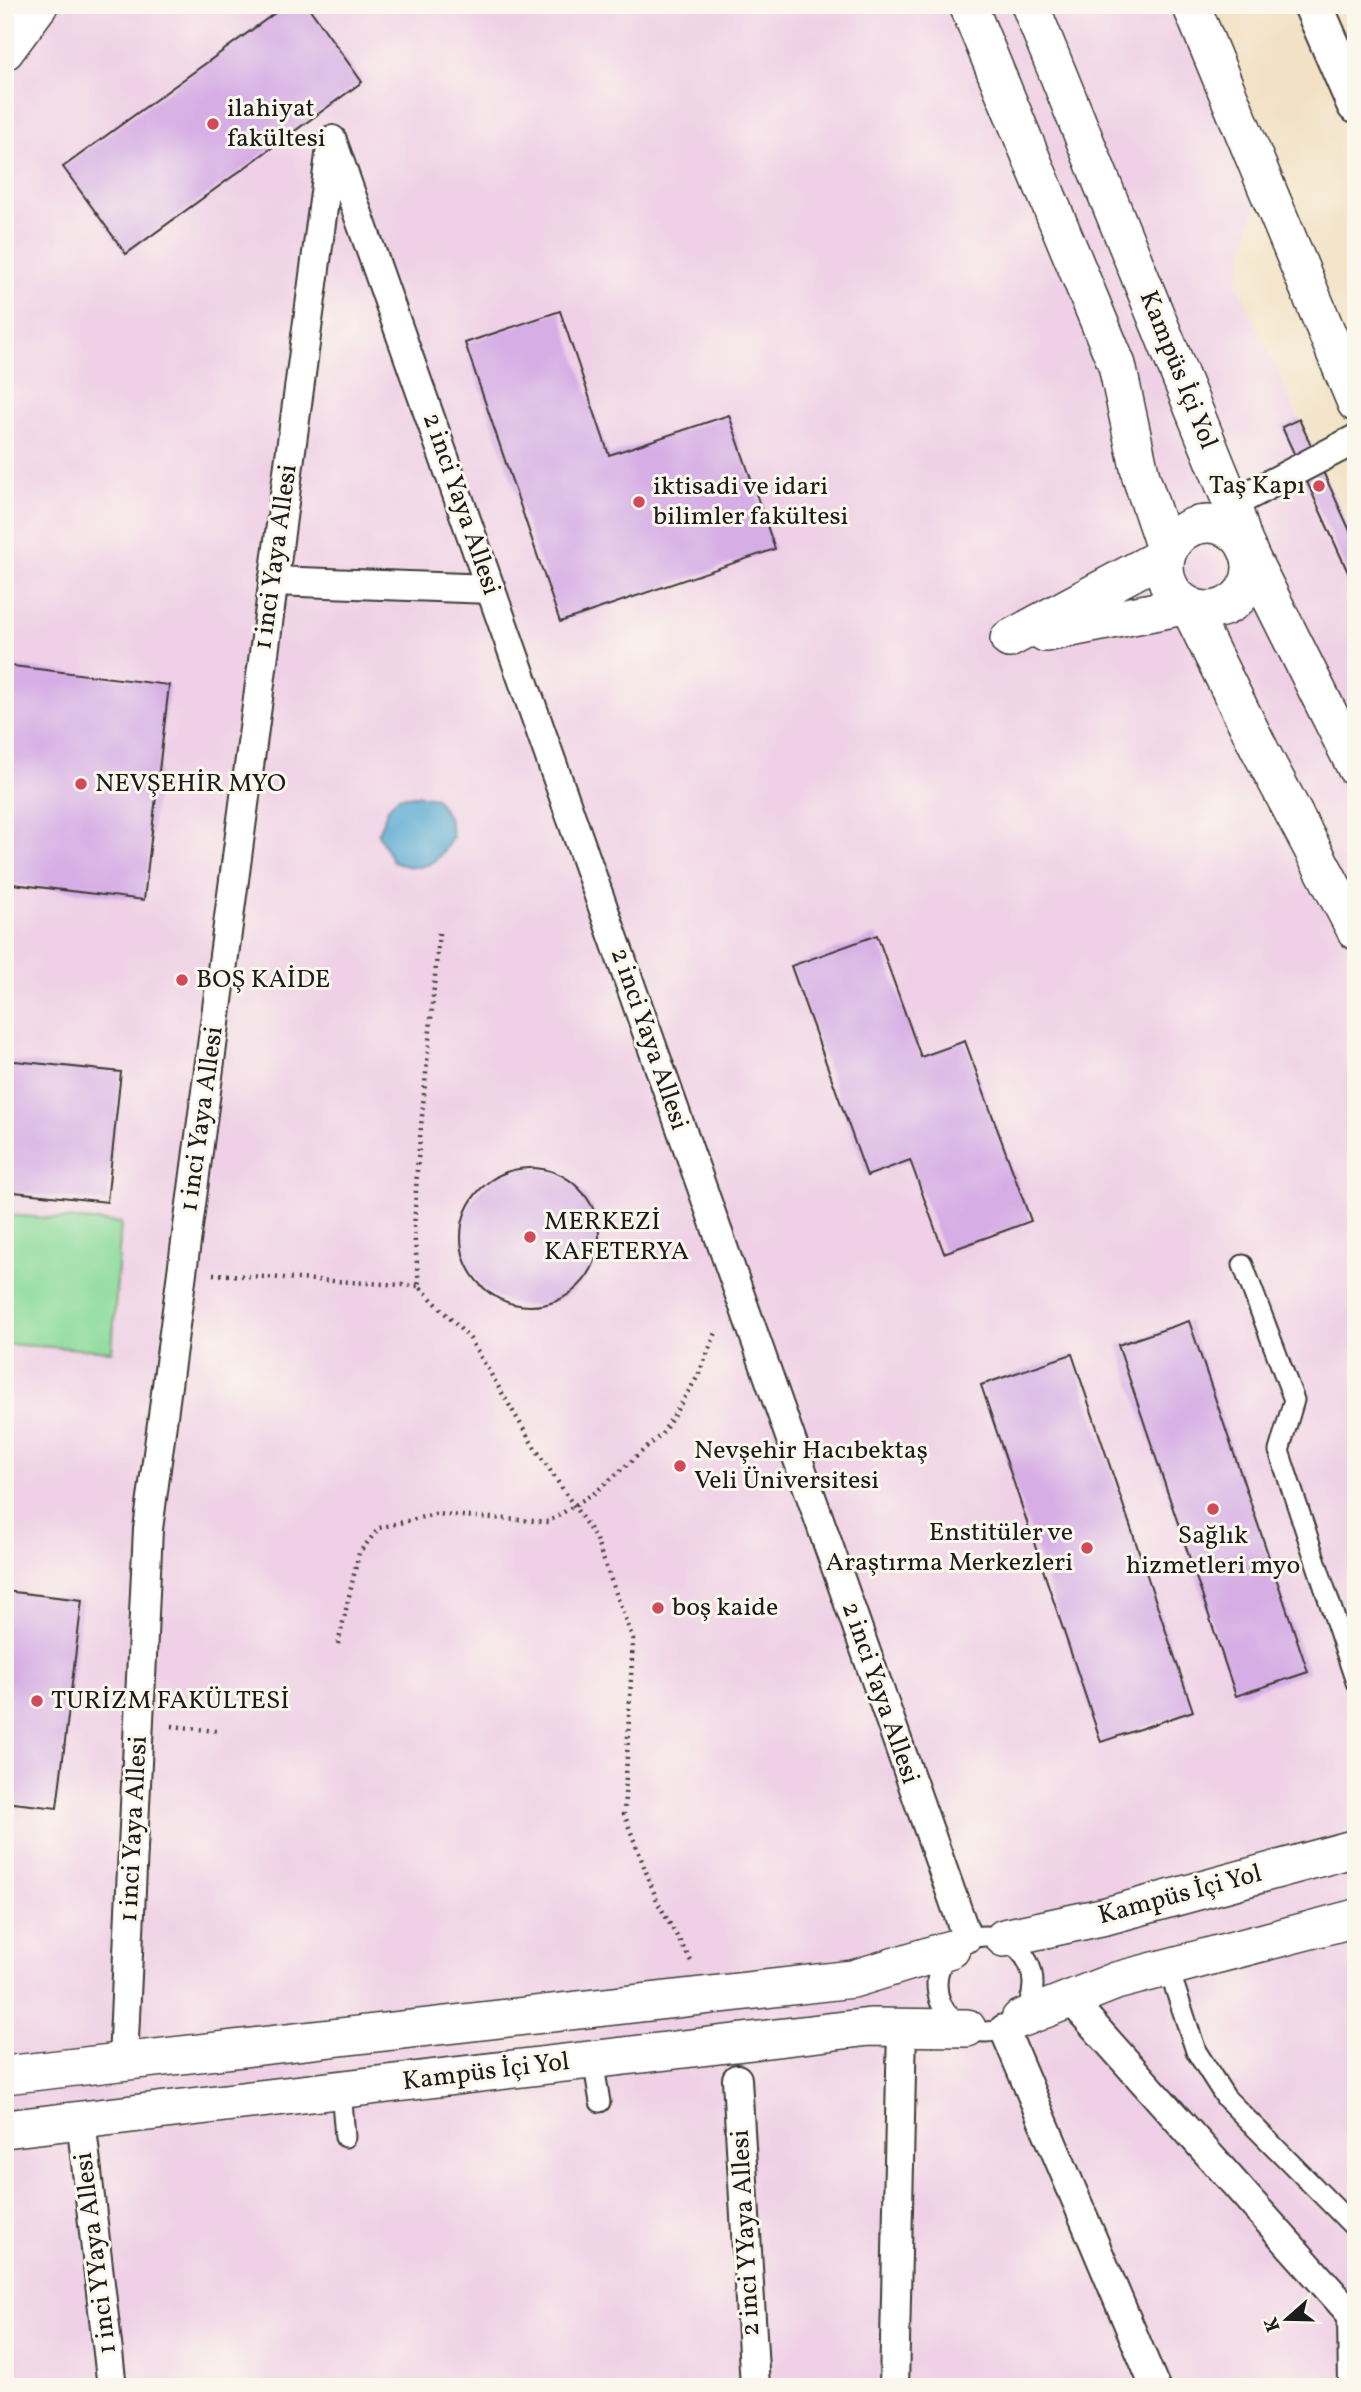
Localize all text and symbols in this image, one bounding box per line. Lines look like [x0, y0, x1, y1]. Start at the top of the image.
place label: ilahiyat fakültesi [227, 91, 326, 157]
marker: ilahiyat fakültesi [205, 116, 221, 132]
street label: Kampüs İçi Yol [1130, 285, 1226, 455]
street label: 2 inci Yaya Allesi [413, 408, 509, 600]
street label: 1 inci Yaya Allesi [245, 462, 307, 652]
place label: Taş Kapı [1209, 468, 1305, 504]
place label: iktisadi ve idari bilimler fakültesi [653, 469, 848, 535]
marker: Taş Kapı [1311, 478, 1327, 494]
marker: iktisadi ve idari bilimler fakültesi [631, 494, 647, 510]
place label: NEVŞEHİR MYO [95, 766, 286, 802]
marker: NEVŞEHİR MYO [73, 776, 89, 792]
street label: 2 inci Yaya Allesi [601, 943, 697, 1135]
place label: BOŞ KAİDE [196, 962, 331, 998]
marker: BOŞ KAİDE [174, 972, 190, 988]
street label: 1 inci Yaya Allesi [171, 1024, 233, 1214]
place label: MERKEZİ KAFETERYA [544, 1204, 689, 1270]
marker: MERKEZİ KAFETERYA [522, 1229, 538, 1245]
place label: Nevşehir Hacıbektaş Veli Üniversitesi [694, 1433, 928, 1499]
marker: Nevşehir Hacıbektaş Veli Üniversitesi [672, 1458, 688, 1474]
marker: Sağlık hizmetleri myo [1205, 1501, 1221, 1517]
place label: Enstitüler ve Araştırma Merkezleri [826, 1515, 1073, 1581]
place label: Sağlık hizmetleri myo [1126, 1518, 1300, 1584]
marker: Enstitüler ve Araştırma Merkezleri [1079, 1540, 1095, 1556]
place label: boş kaide [672, 1590, 778, 1626]
street label: 2 inci Yaya Allesi [832, 1597, 928, 1789]
marker: boş kaide [650, 1600, 666, 1616]
place label: TURİZM FAKÜLTESİ [51, 1683, 290, 1719]
marker: TURİZM FAKÜLTESİ [29, 1693, 45, 1709]
street label: 1 inci Yaya Allesi [111, 1735, 157, 1923]
street label: Kampüs İçi Yol [1094, 1856, 1266, 1934]
street label: Kampüs İçi Yol [400, 2044, 572, 2100]
street label: 2 inci YYaya Allesi [723, 2129, 769, 2337]
street label: 1 inci YYaya Allesi [66, 2150, 126, 2356]
north arrow [1252, 2284, 1322, 2354]
text: K [1258, 2313, 1287, 2335]

